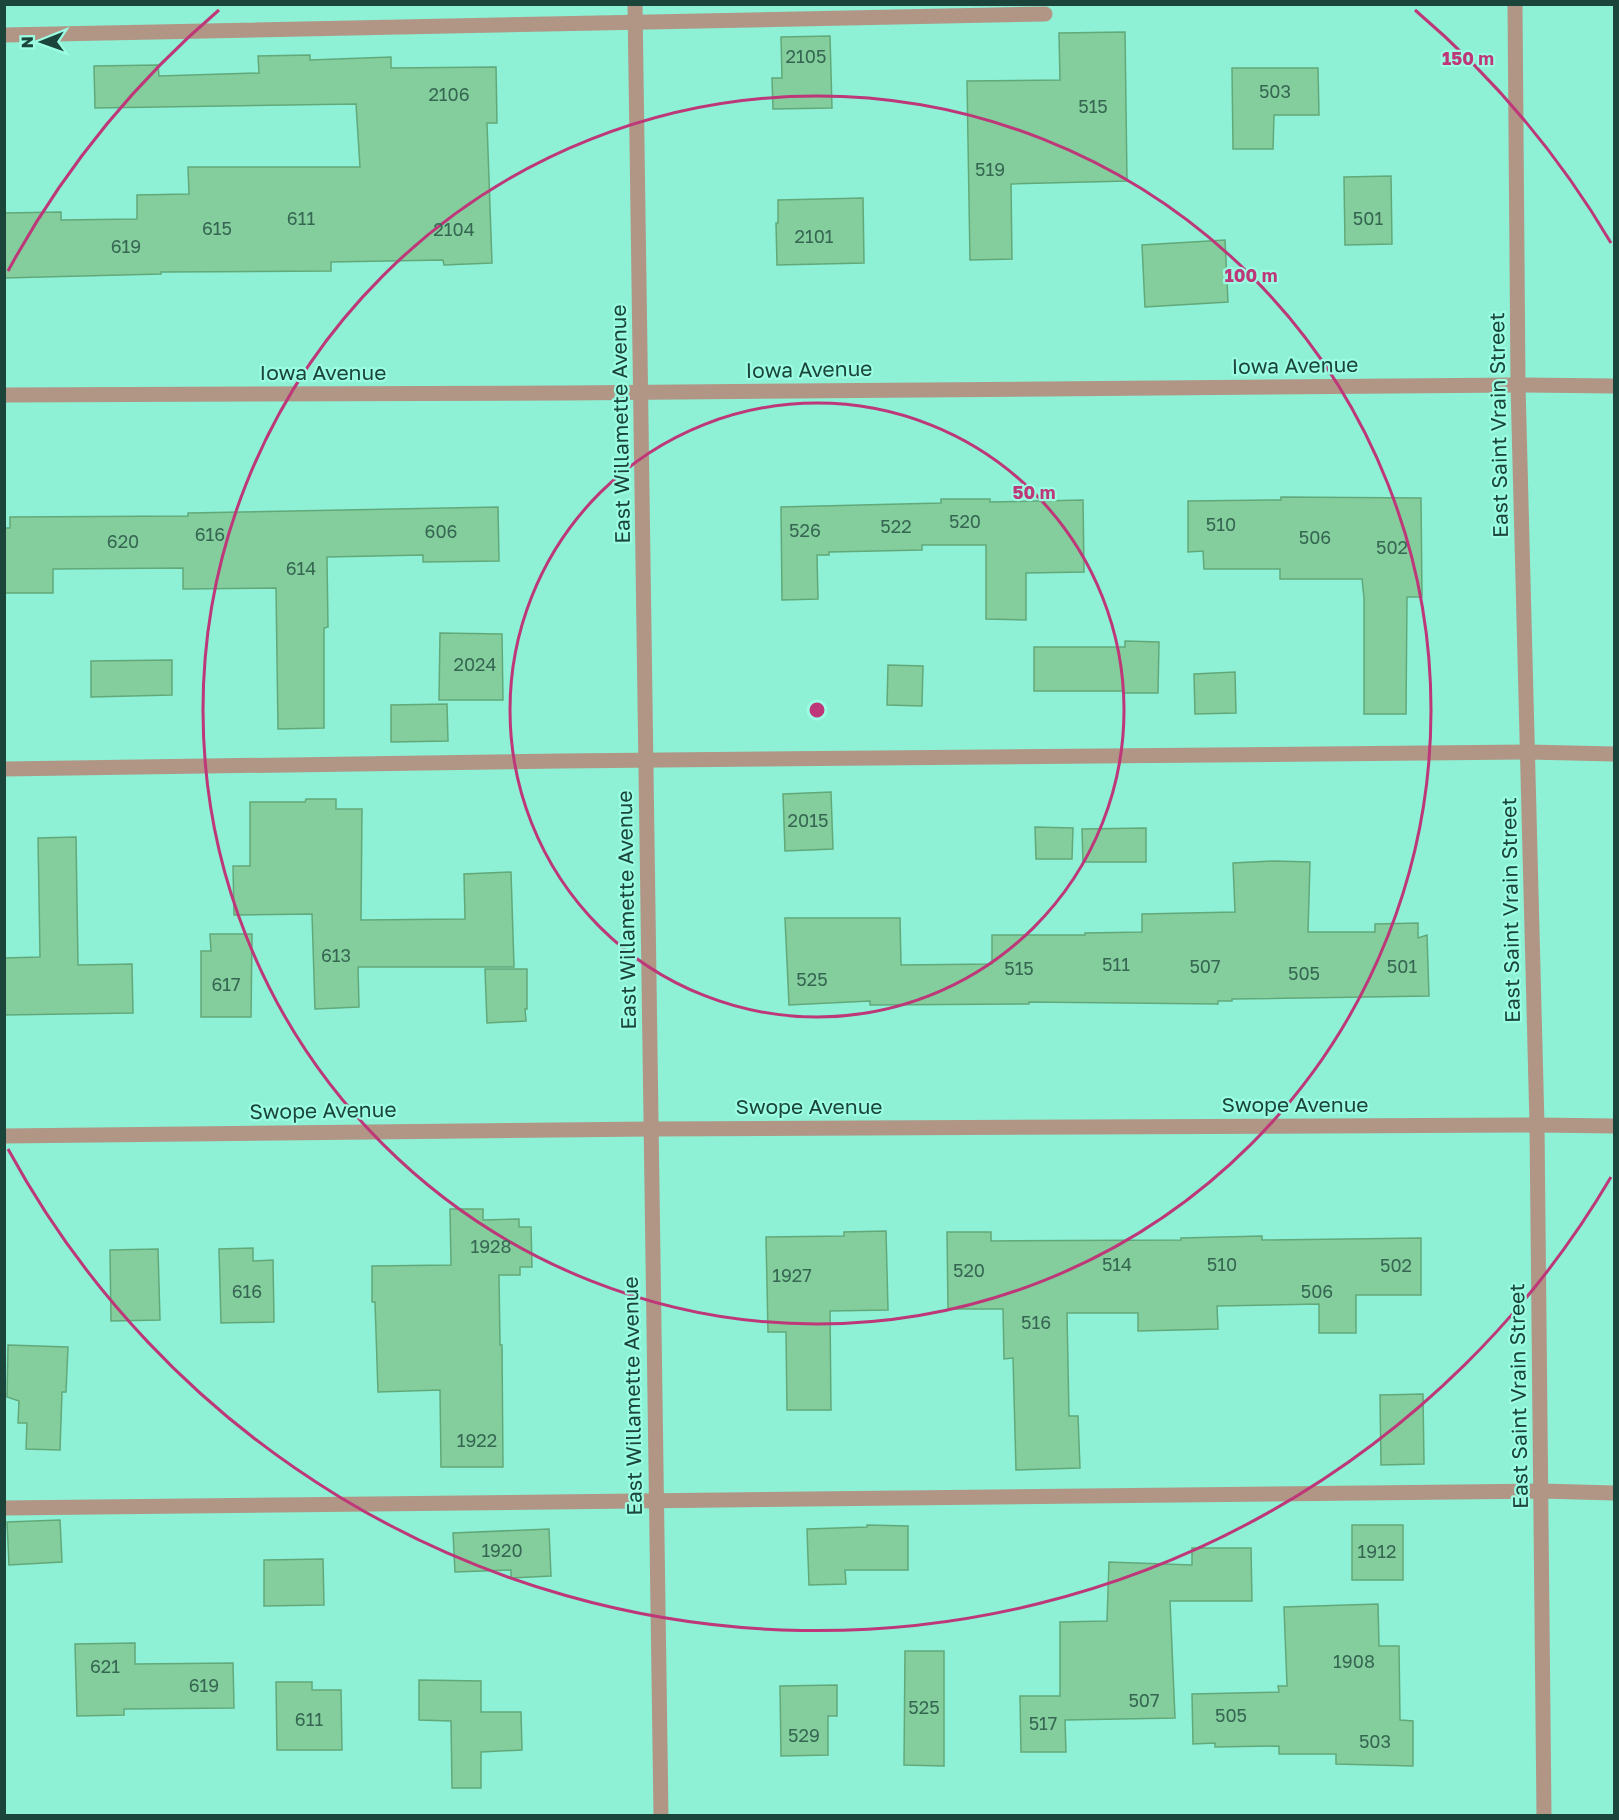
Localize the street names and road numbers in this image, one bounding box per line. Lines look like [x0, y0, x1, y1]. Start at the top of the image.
street label: East Willamette Avenue [605, 304, 635, 544]
street label: East Saint Vrain Street [1483, 312, 1513, 538]
street label: Iowa Avenue [1231, 351, 1359, 379]
street label: Iowa Avenue [745, 355, 873, 383]
street label: Iowa Avenue [260, 359, 386, 385]
street label: East Willamette Avenue [611, 790, 641, 1030]
street label: East Saint Vrain Street [1495, 797, 1525, 1023]
street label: Swope Avenue [1221, 1091, 1369, 1117]
street label: Swope Avenue [735, 1093, 883, 1119]
street label: Swope Avenue [249, 1096, 397, 1124]
street label: East Willamette Avenue [617, 1276, 647, 1516]
street label: East Saint Vrain Street [1503, 1283, 1533, 1509]

